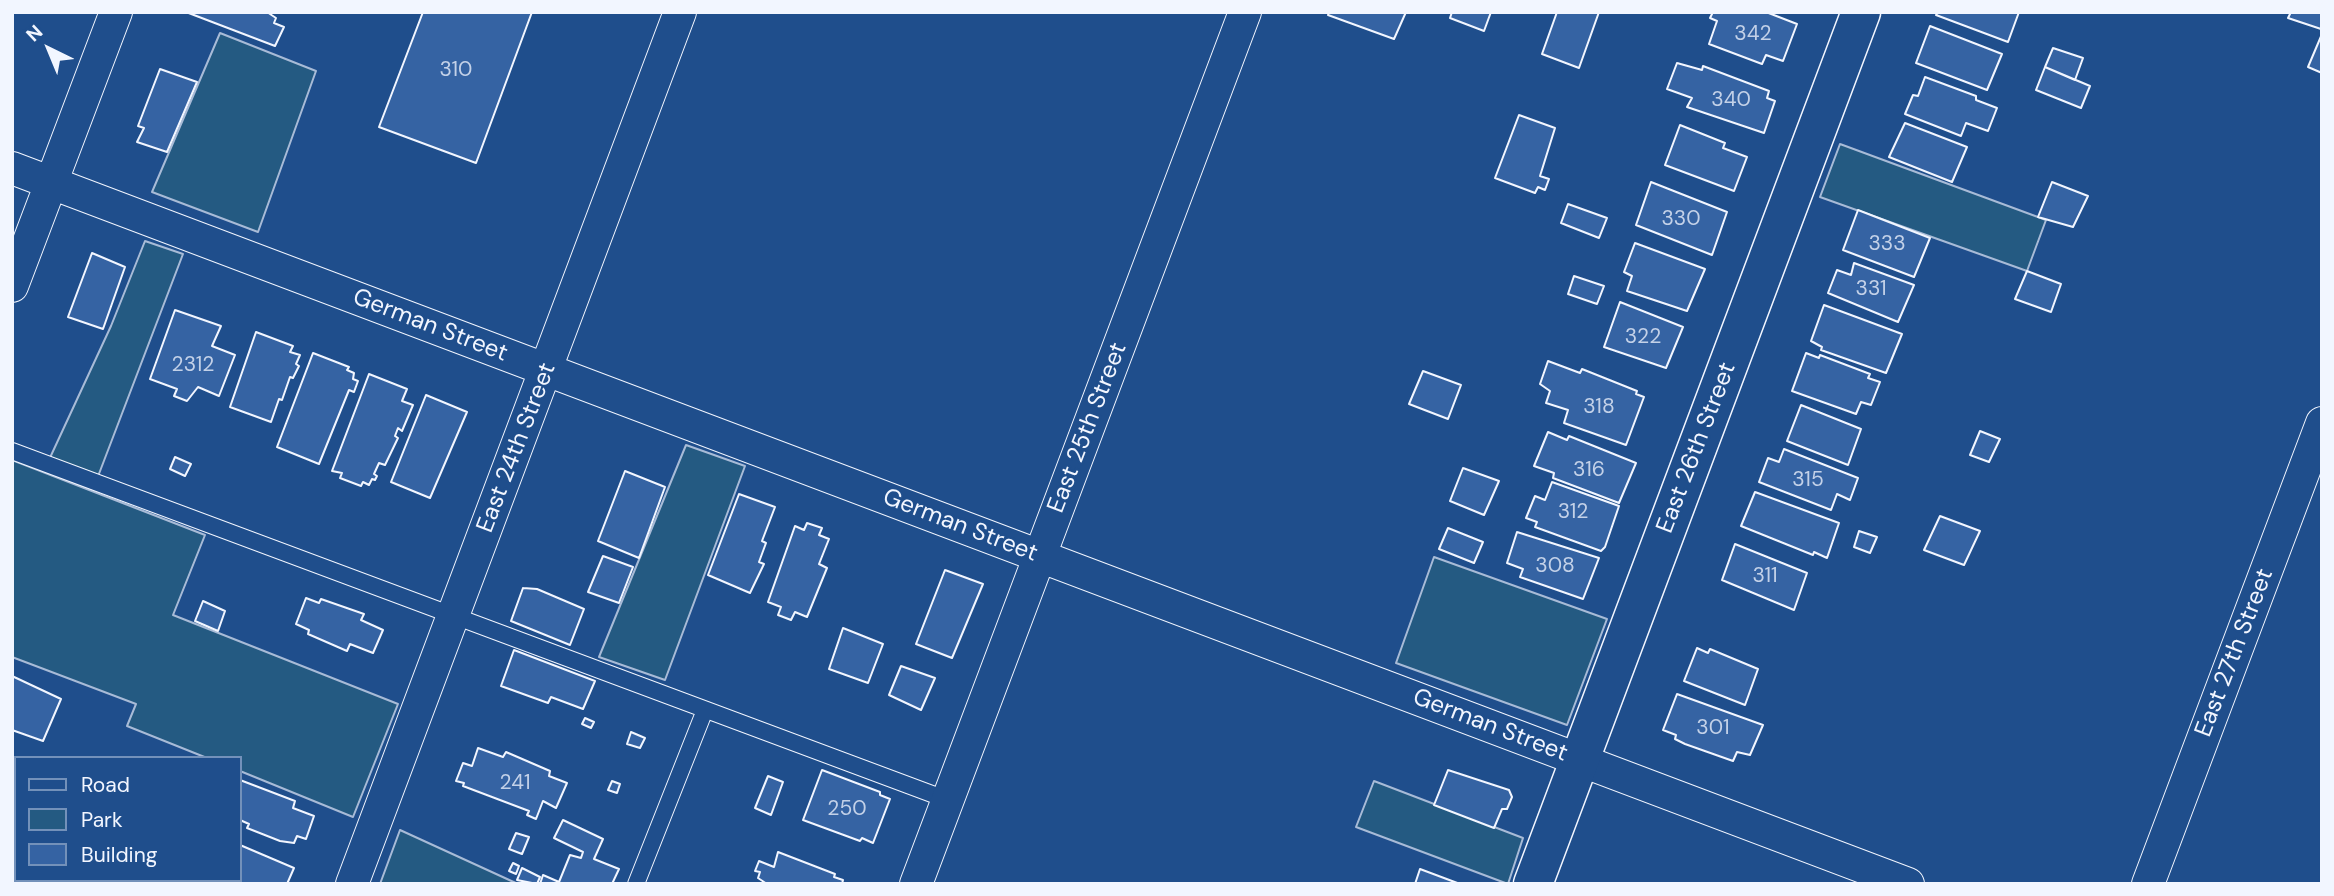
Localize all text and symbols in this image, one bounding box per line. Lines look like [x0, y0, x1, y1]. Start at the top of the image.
north arrow [14, 14, 84, 84]
text: N [21, 19, 48, 47]
house number: 342 [1734, 21, 1772, 47]
house number: 310 [440, 57, 472, 83]
house number: 340 [1711, 87, 1751, 113]
house number: 330 [1661, 206, 1701, 232]
house number: 333 [1868, 231, 1906, 257]
house number: 331 [1855, 276, 1887, 302]
street label: German Street [349, 283, 511, 369]
house number: 322 [1625, 324, 1661, 350]
street label: East 25th Street [1042, 339, 1134, 517]
house number: 2312 [172, 352, 214, 378]
street label: East 24th Street [471, 359, 563, 537]
street label: East 26th Street [1651, 359, 1743, 537]
house number: 318 [1583, 394, 1615, 420]
house number: 316 [1573, 457, 1605, 483]
house number: 315 [1792, 467, 1824, 493]
street label: German Street [879, 483, 1041, 569]
house number: 312 [1558, 499, 1588, 525]
house number: 308 [1535, 553, 1575, 579]
house number: 311 [1752, 563, 1778, 589]
street label: East 27th Street [2190, 565, 2280, 741]
street label: German Street [1409, 683, 1571, 769]
house number: 301 [1696, 715, 1730, 741]
legend [14, 756, 242, 882]
house number: 241 [499, 770, 531, 796]
text: Road [81, 771, 130, 799]
house number: 250 [827, 796, 867, 822]
text: Park [81, 806, 122, 834]
text: Building [81, 841, 157, 869]

